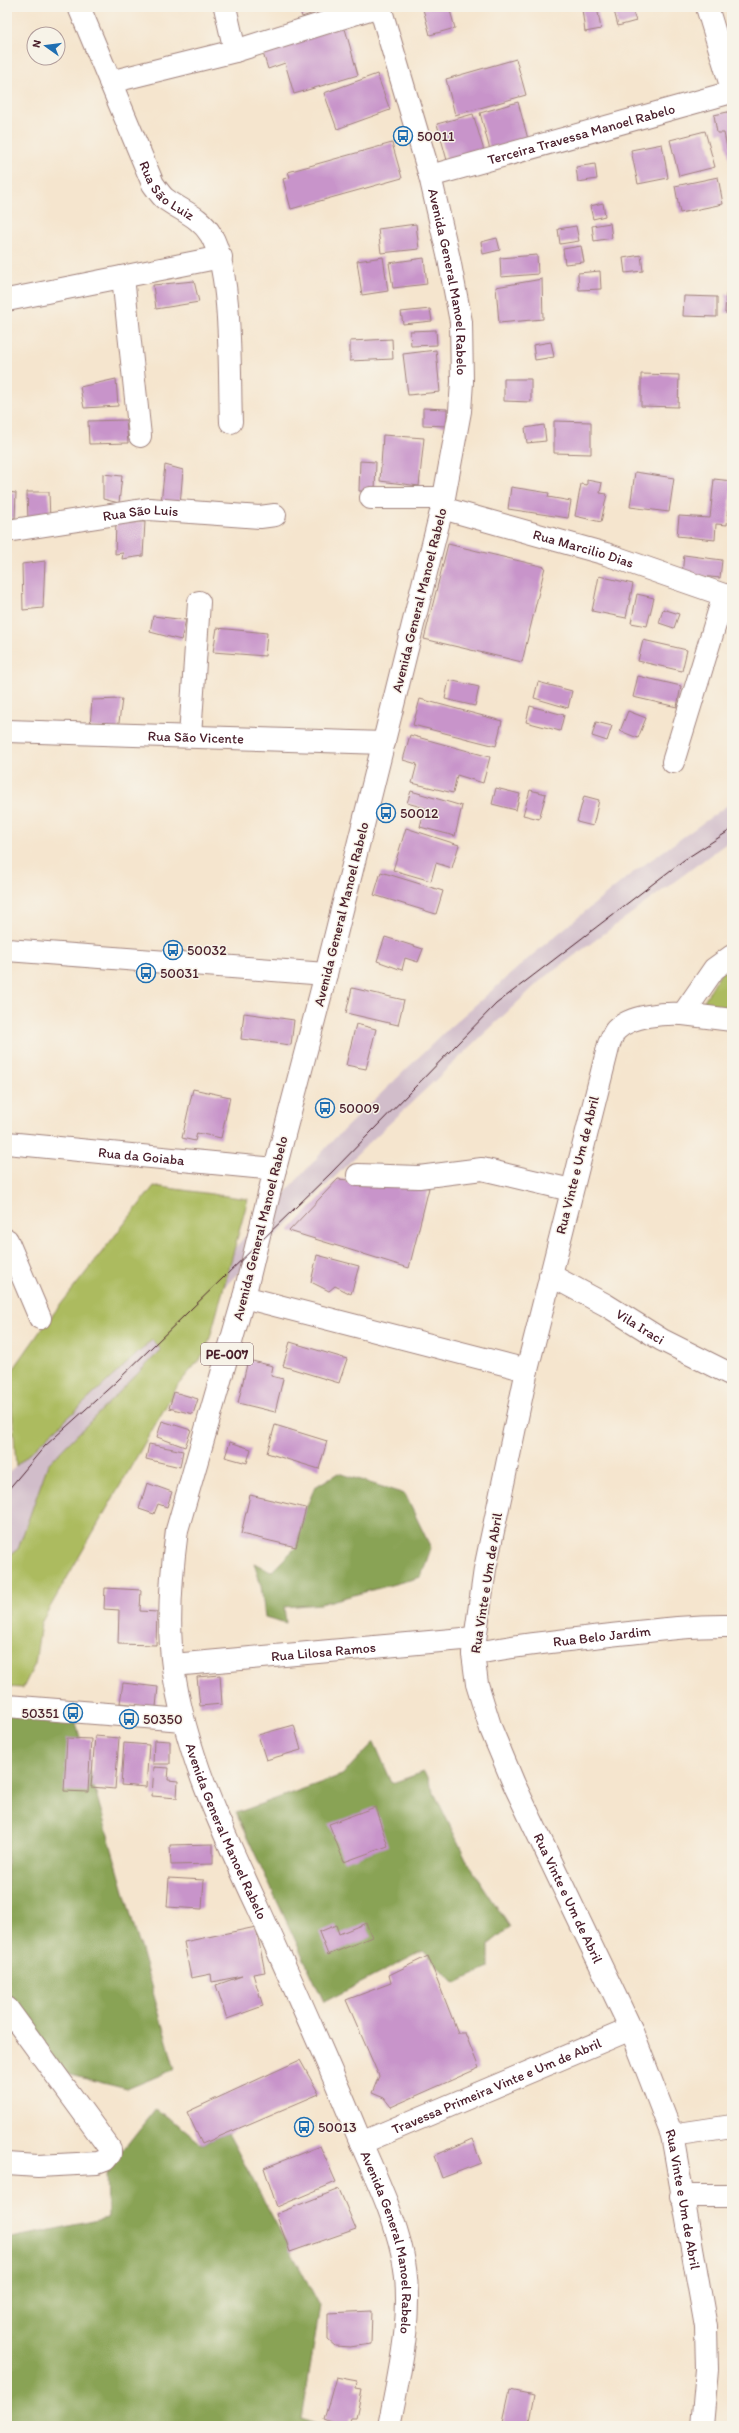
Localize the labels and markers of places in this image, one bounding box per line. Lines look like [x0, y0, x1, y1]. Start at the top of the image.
bus stop icon: 50011 [392, 125, 414, 147]
place label: 50011 [417, 128, 455, 145]
bus stop icon: 50012 [375, 802, 397, 824]
place label: 50012 [400, 805, 439, 822]
bus stop icon: 50032 [162, 939, 184, 961]
place label: 50032 [187, 942, 227, 959]
bus stop icon: 50031 [135, 962, 157, 984]
place label: 50031 [160, 965, 199, 982]
bus stop icon: 50009 [314, 1097, 336, 1119]
place label: 50009 [339, 1100, 380, 1117]
bus stop icon: 50351 [62, 1702, 84, 1724]
place label: 50351 [22, 1705, 60, 1722]
bus stop icon: 50350 [118, 1708, 140, 1730]
place label: 50350 [143, 1711, 183, 1728]
bus stop icon: 50013 [293, 2116, 315, 2138]
place label: 50013 [318, 2119, 357, 2136]

